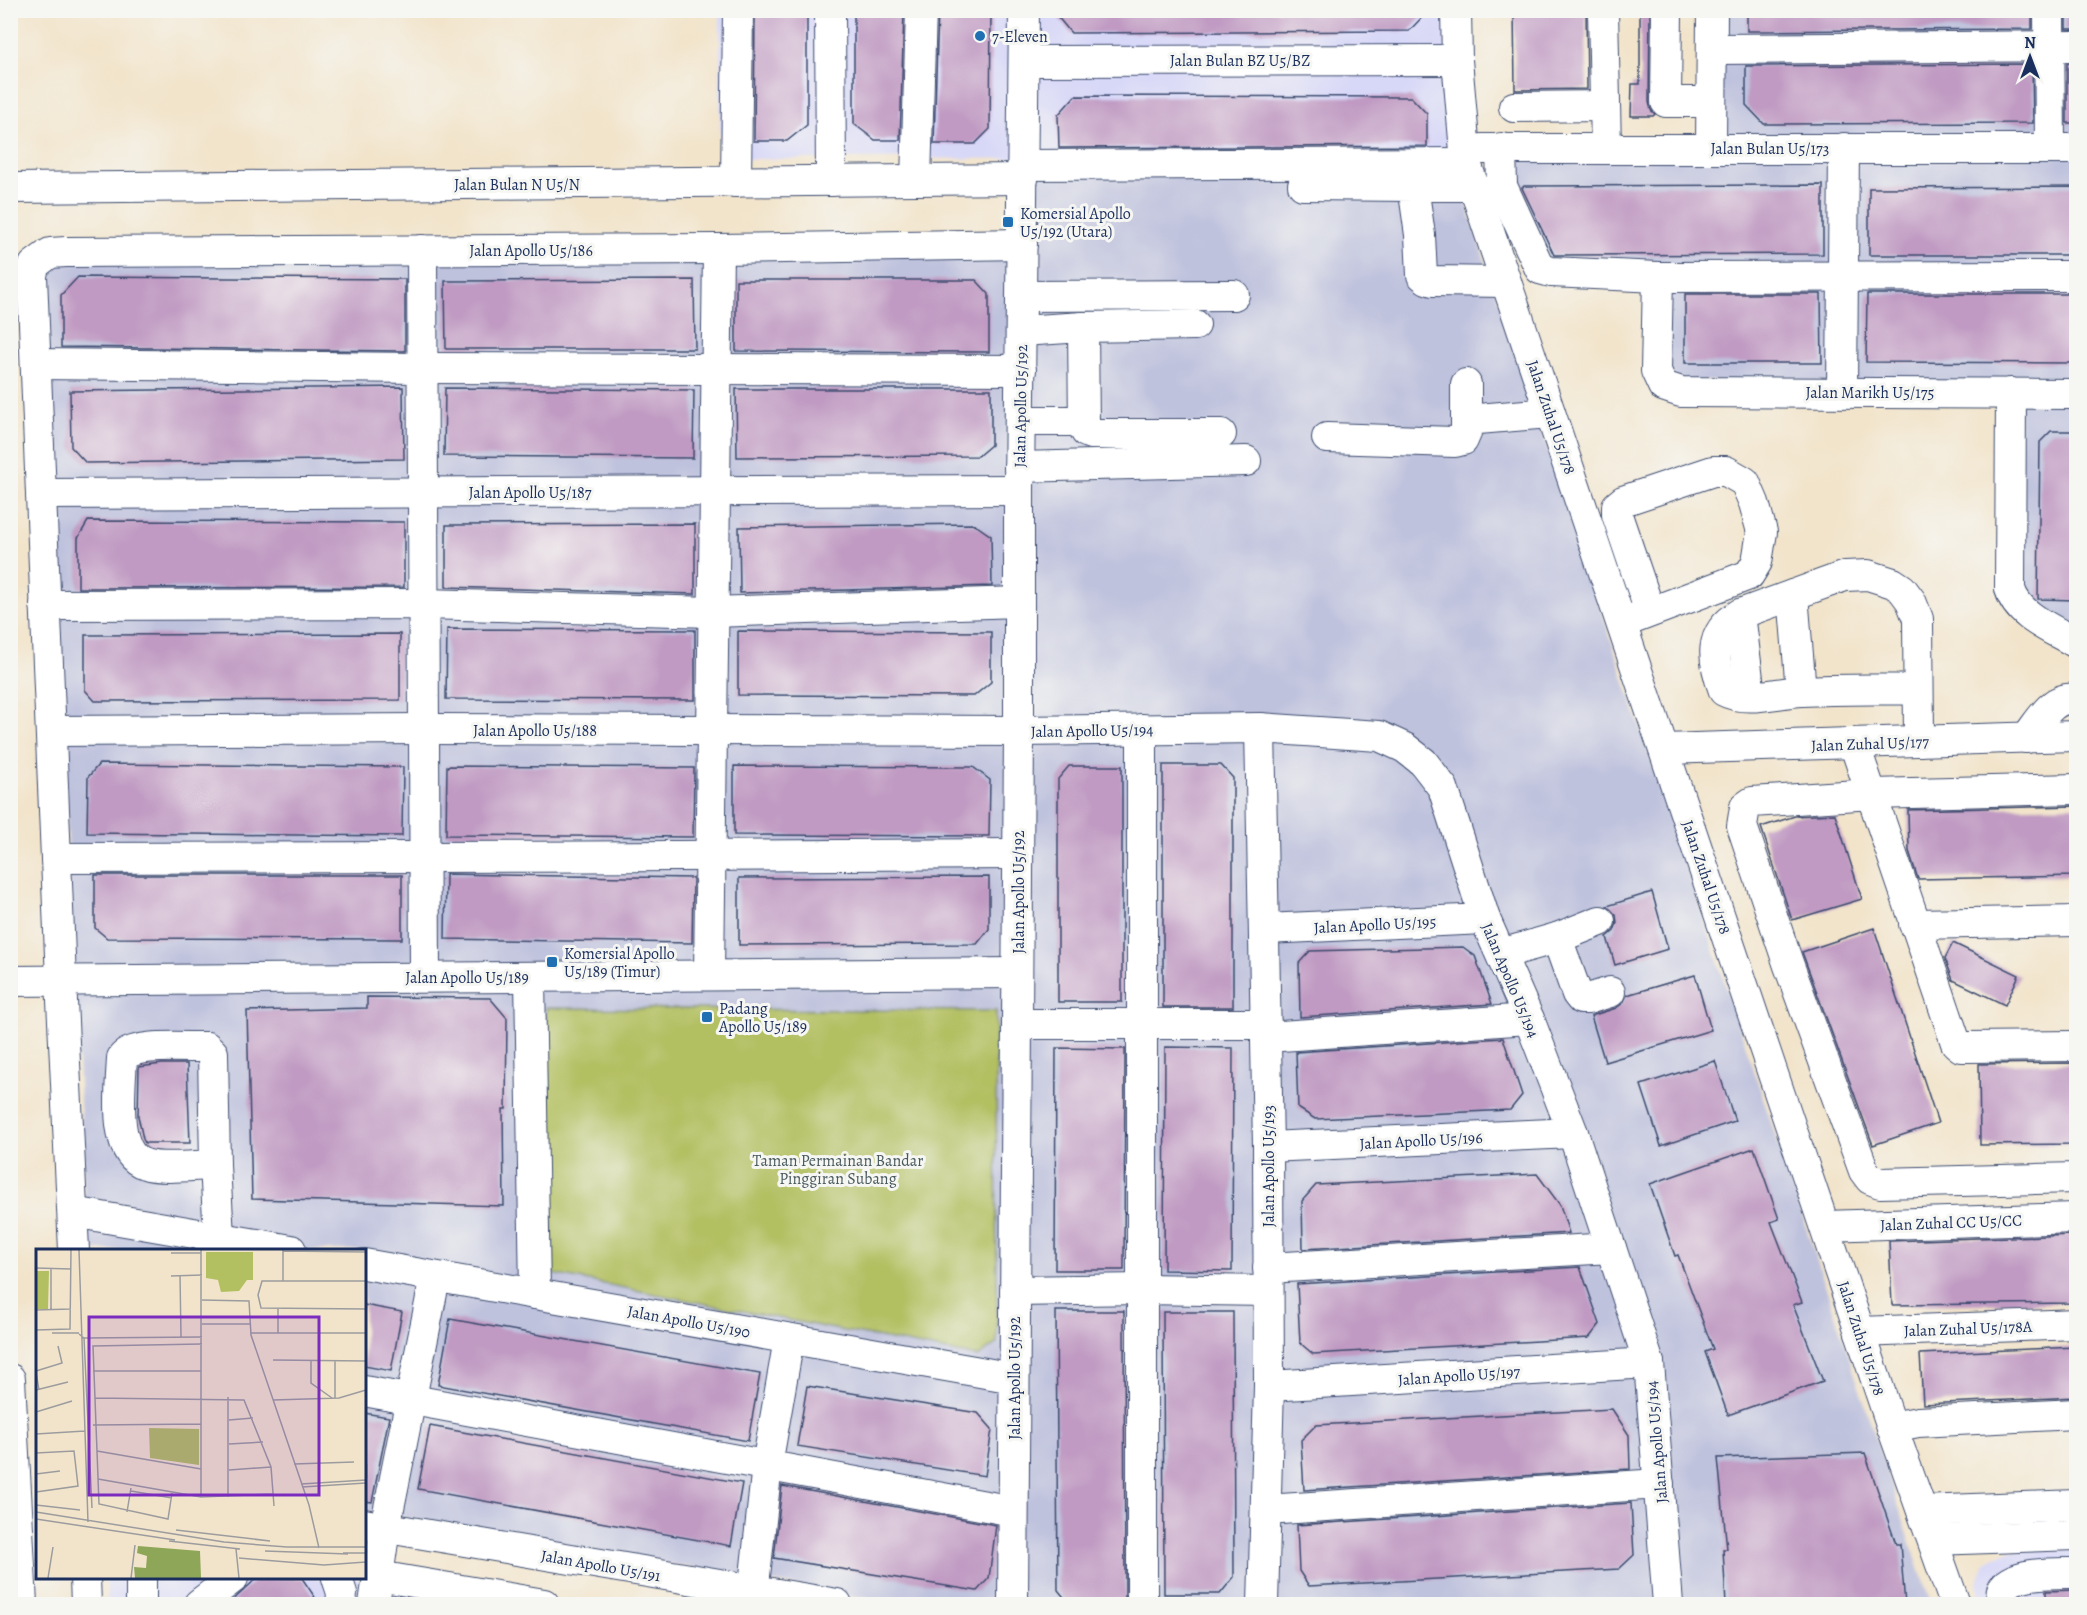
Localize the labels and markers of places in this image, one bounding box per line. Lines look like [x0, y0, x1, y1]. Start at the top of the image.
place label: 7-Eleven [992, 26, 1048, 48]
marker: 7-Eleven [973, 29, 987, 43]
place label: Komersial Apollo U5/192 (Utara) [1020, 203, 1131, 243]
marker: Komersial Apollo U5/192 (Utara) [1001, 215, 1015, 229]
place label: Komersial Apollo U5/189 (Timur) [564, 943, 675, 983]
marker: Komersial Apollo U5/189 (Timur) [545, 955, 559, 969]
place label: Padang Apollo U5/189 [718, 998, 807, 1038]
marker: Padang Apollo U5/189 [700, 1010, 714, 1024]

